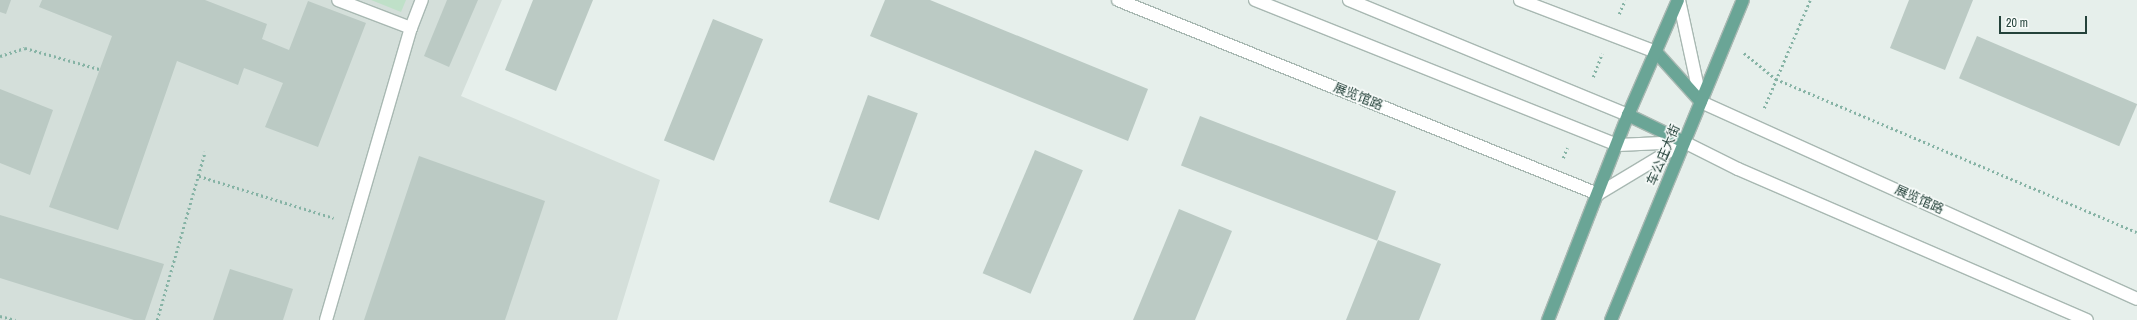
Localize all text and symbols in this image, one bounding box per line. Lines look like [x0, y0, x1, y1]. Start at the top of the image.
scale bar [2001, 8, 2089, 34]
text: 20 m [2006, 15, 2028, 31]
street label: 展览馆路 [1331, 80, 1385, 114]
street label: 车公庄大街 [1644, 122, 1684, 188]
street label: 展览馆路 [1892, 182, 1946, 218]

